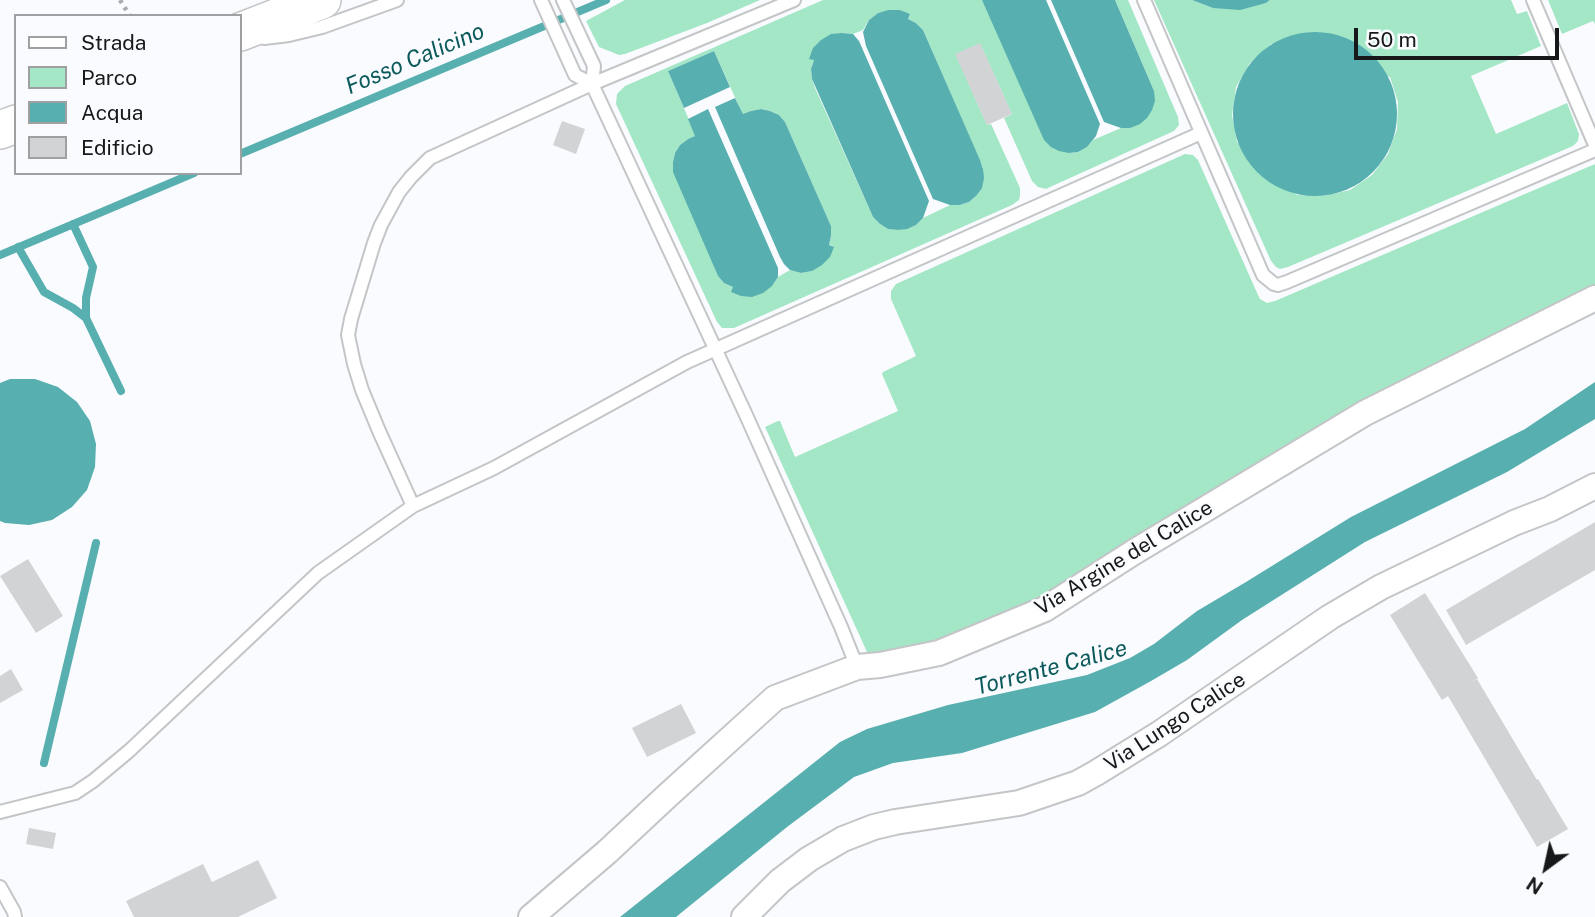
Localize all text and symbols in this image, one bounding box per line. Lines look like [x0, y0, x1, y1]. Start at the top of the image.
legend [14, 14, 242, 175]
scale bar [1357, 14, 1562, 58]
water label: Fosso Calicino [341, 17, 489, 101]
text: 50 m [1367, 27, 1417, 52]
text: Strada [81, 30, 146, 55]
text: Parco [81, 65, 137, 90]
text: Acqua [81, 100, 143, 125]
text: Edificio [81, 135, 154, 160]
street label: Via Argine del Calice [1031, 495, 1217, 621]
water label: Torrente Calice [972, 634, 1130, 702]
street label: Via Lungo Calice [1100, 667, 1250, 777]
north arrow [1511, 833, 1581, 903]
text: N [1522, 872, 1547, 899]

